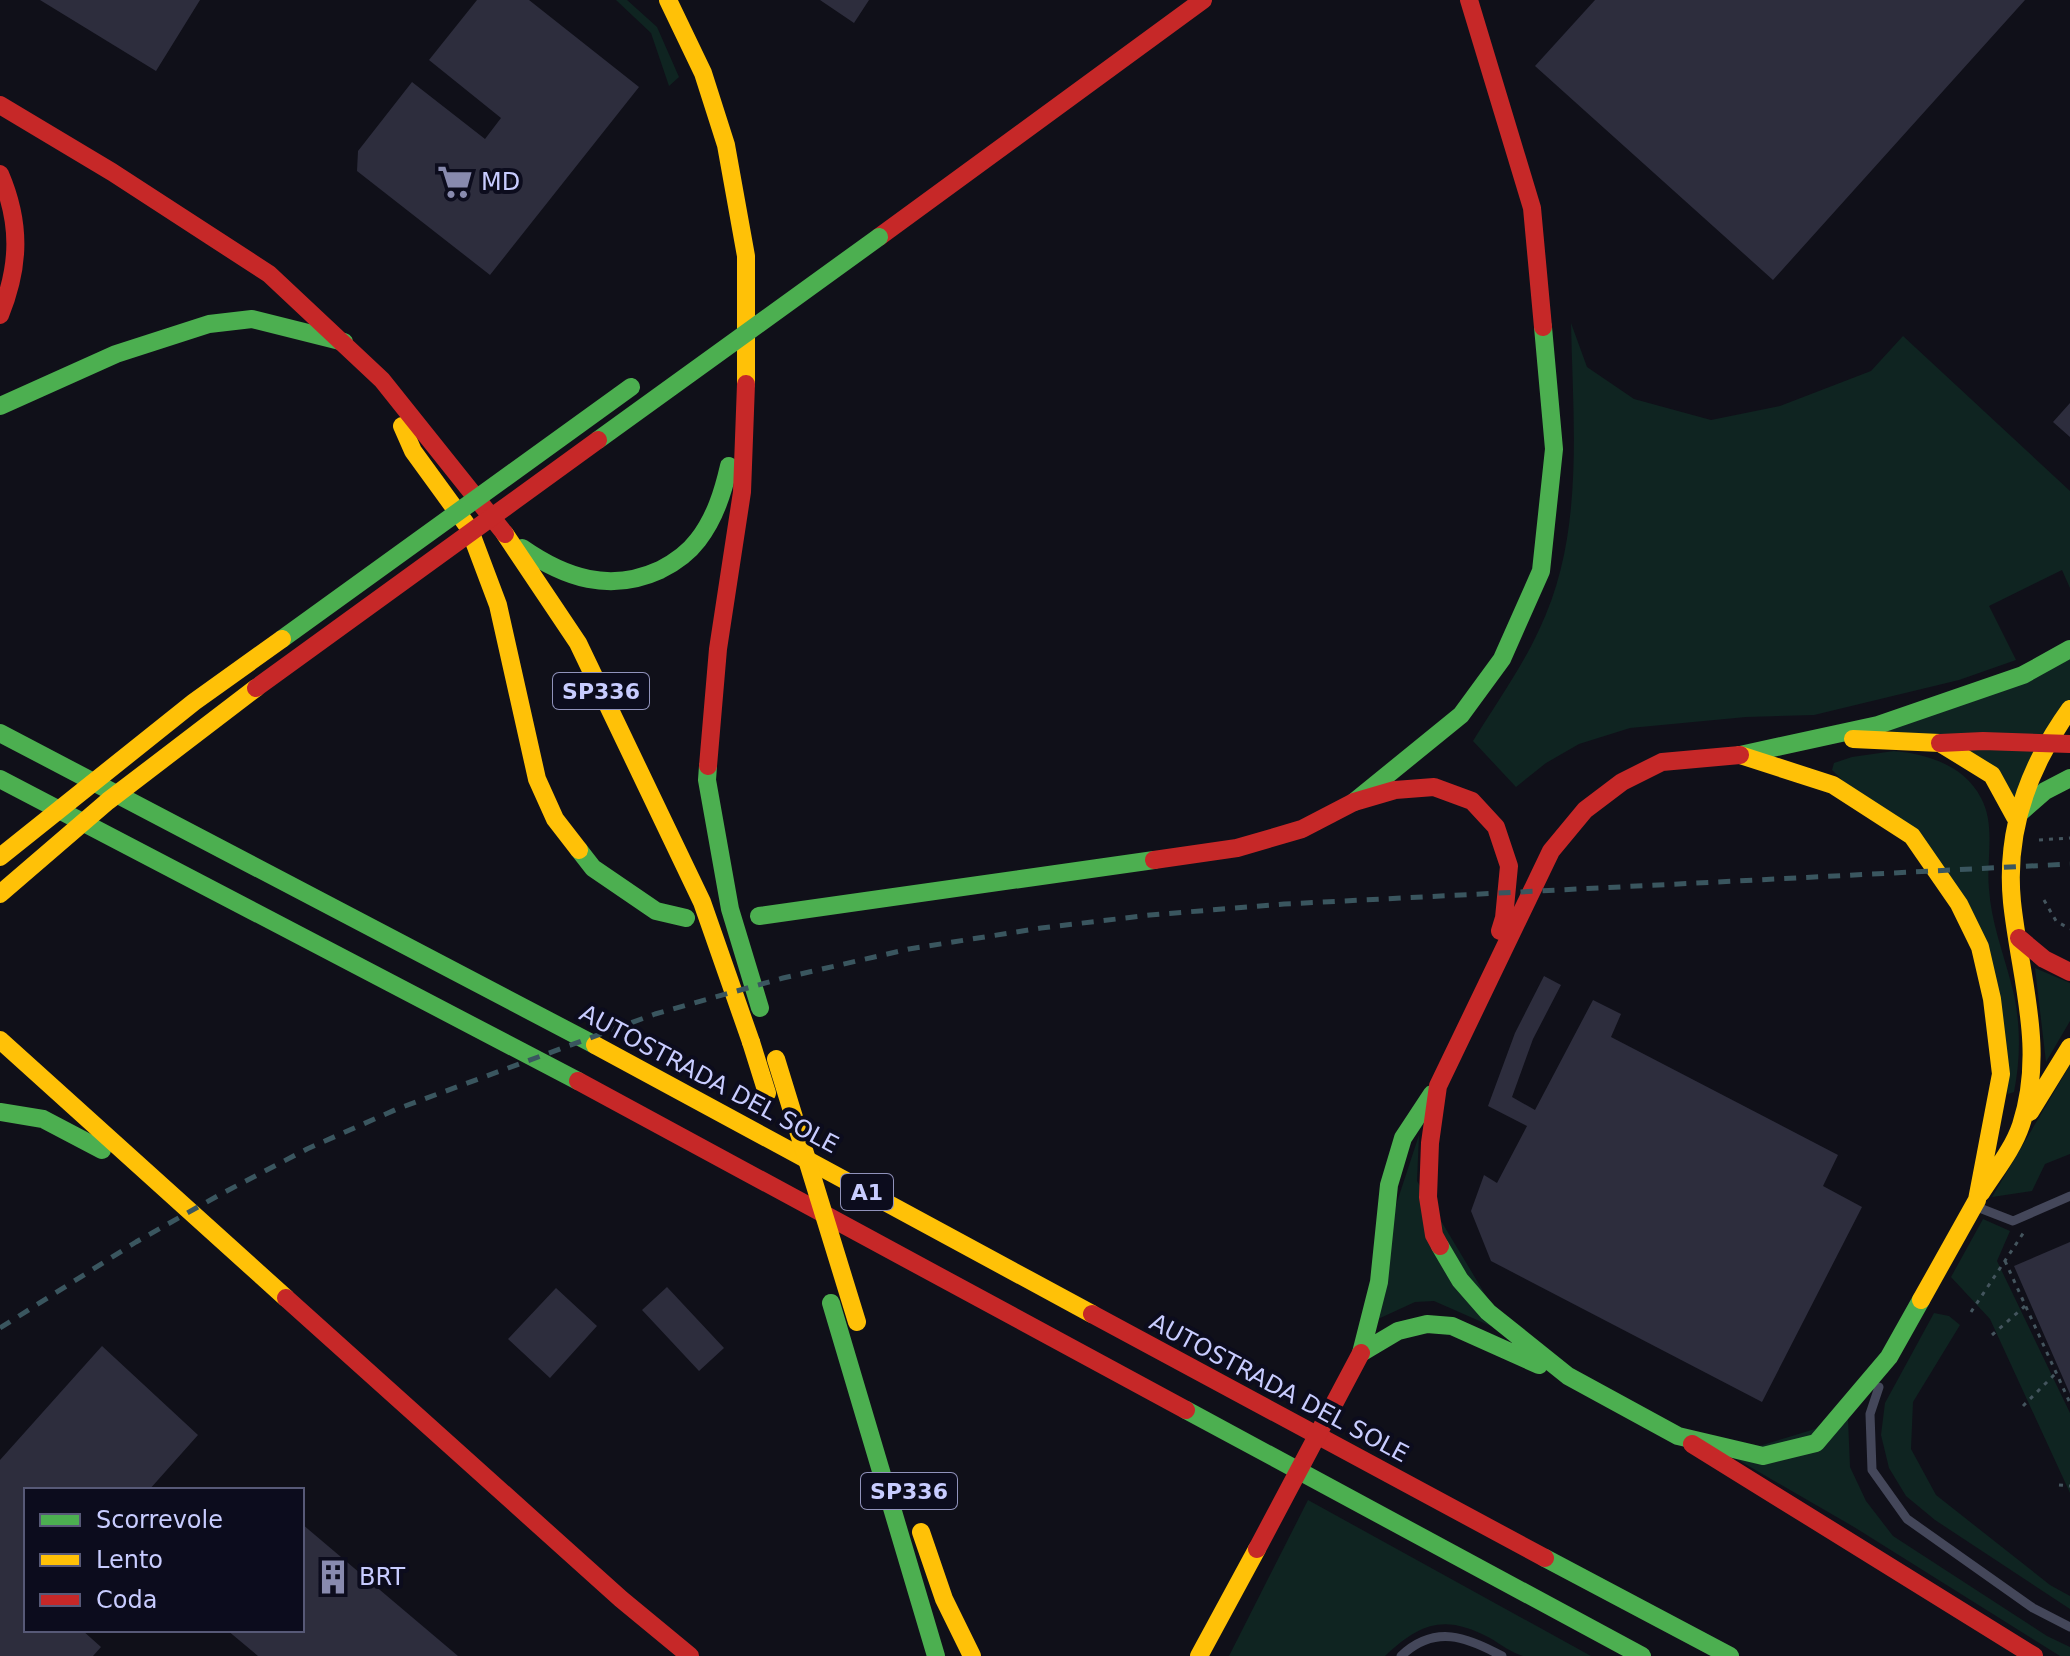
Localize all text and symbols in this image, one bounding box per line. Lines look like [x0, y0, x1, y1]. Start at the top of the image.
supermarket icon: MD [436, 163, 474, 201]
place label: MD [481, 168, 520, 196]
road number: SP336 [553, 673, 649, 709]
street label: AUTOSTRADA DEL SOLE [575, 999, 843, 1159]
road number: A1 [841, 1174, 893, 1210]
street label: AUTOSTRADA DEL SOLE [1145, 1308, 1413, 1468]
road number: SP336 [861, 1473, 957, 1509]
legend [24, 1488, 304, 1632]
text: Scorrevole [96, 1506, 223, 1534]
text: Lento [96, 1546, 163, 1574]
building icon: BRT [314, 1558, 352, 1596]
place label: BRT [359, 1563, 405, 1591]
text: Coda [96, 1586, 157, 1614]

